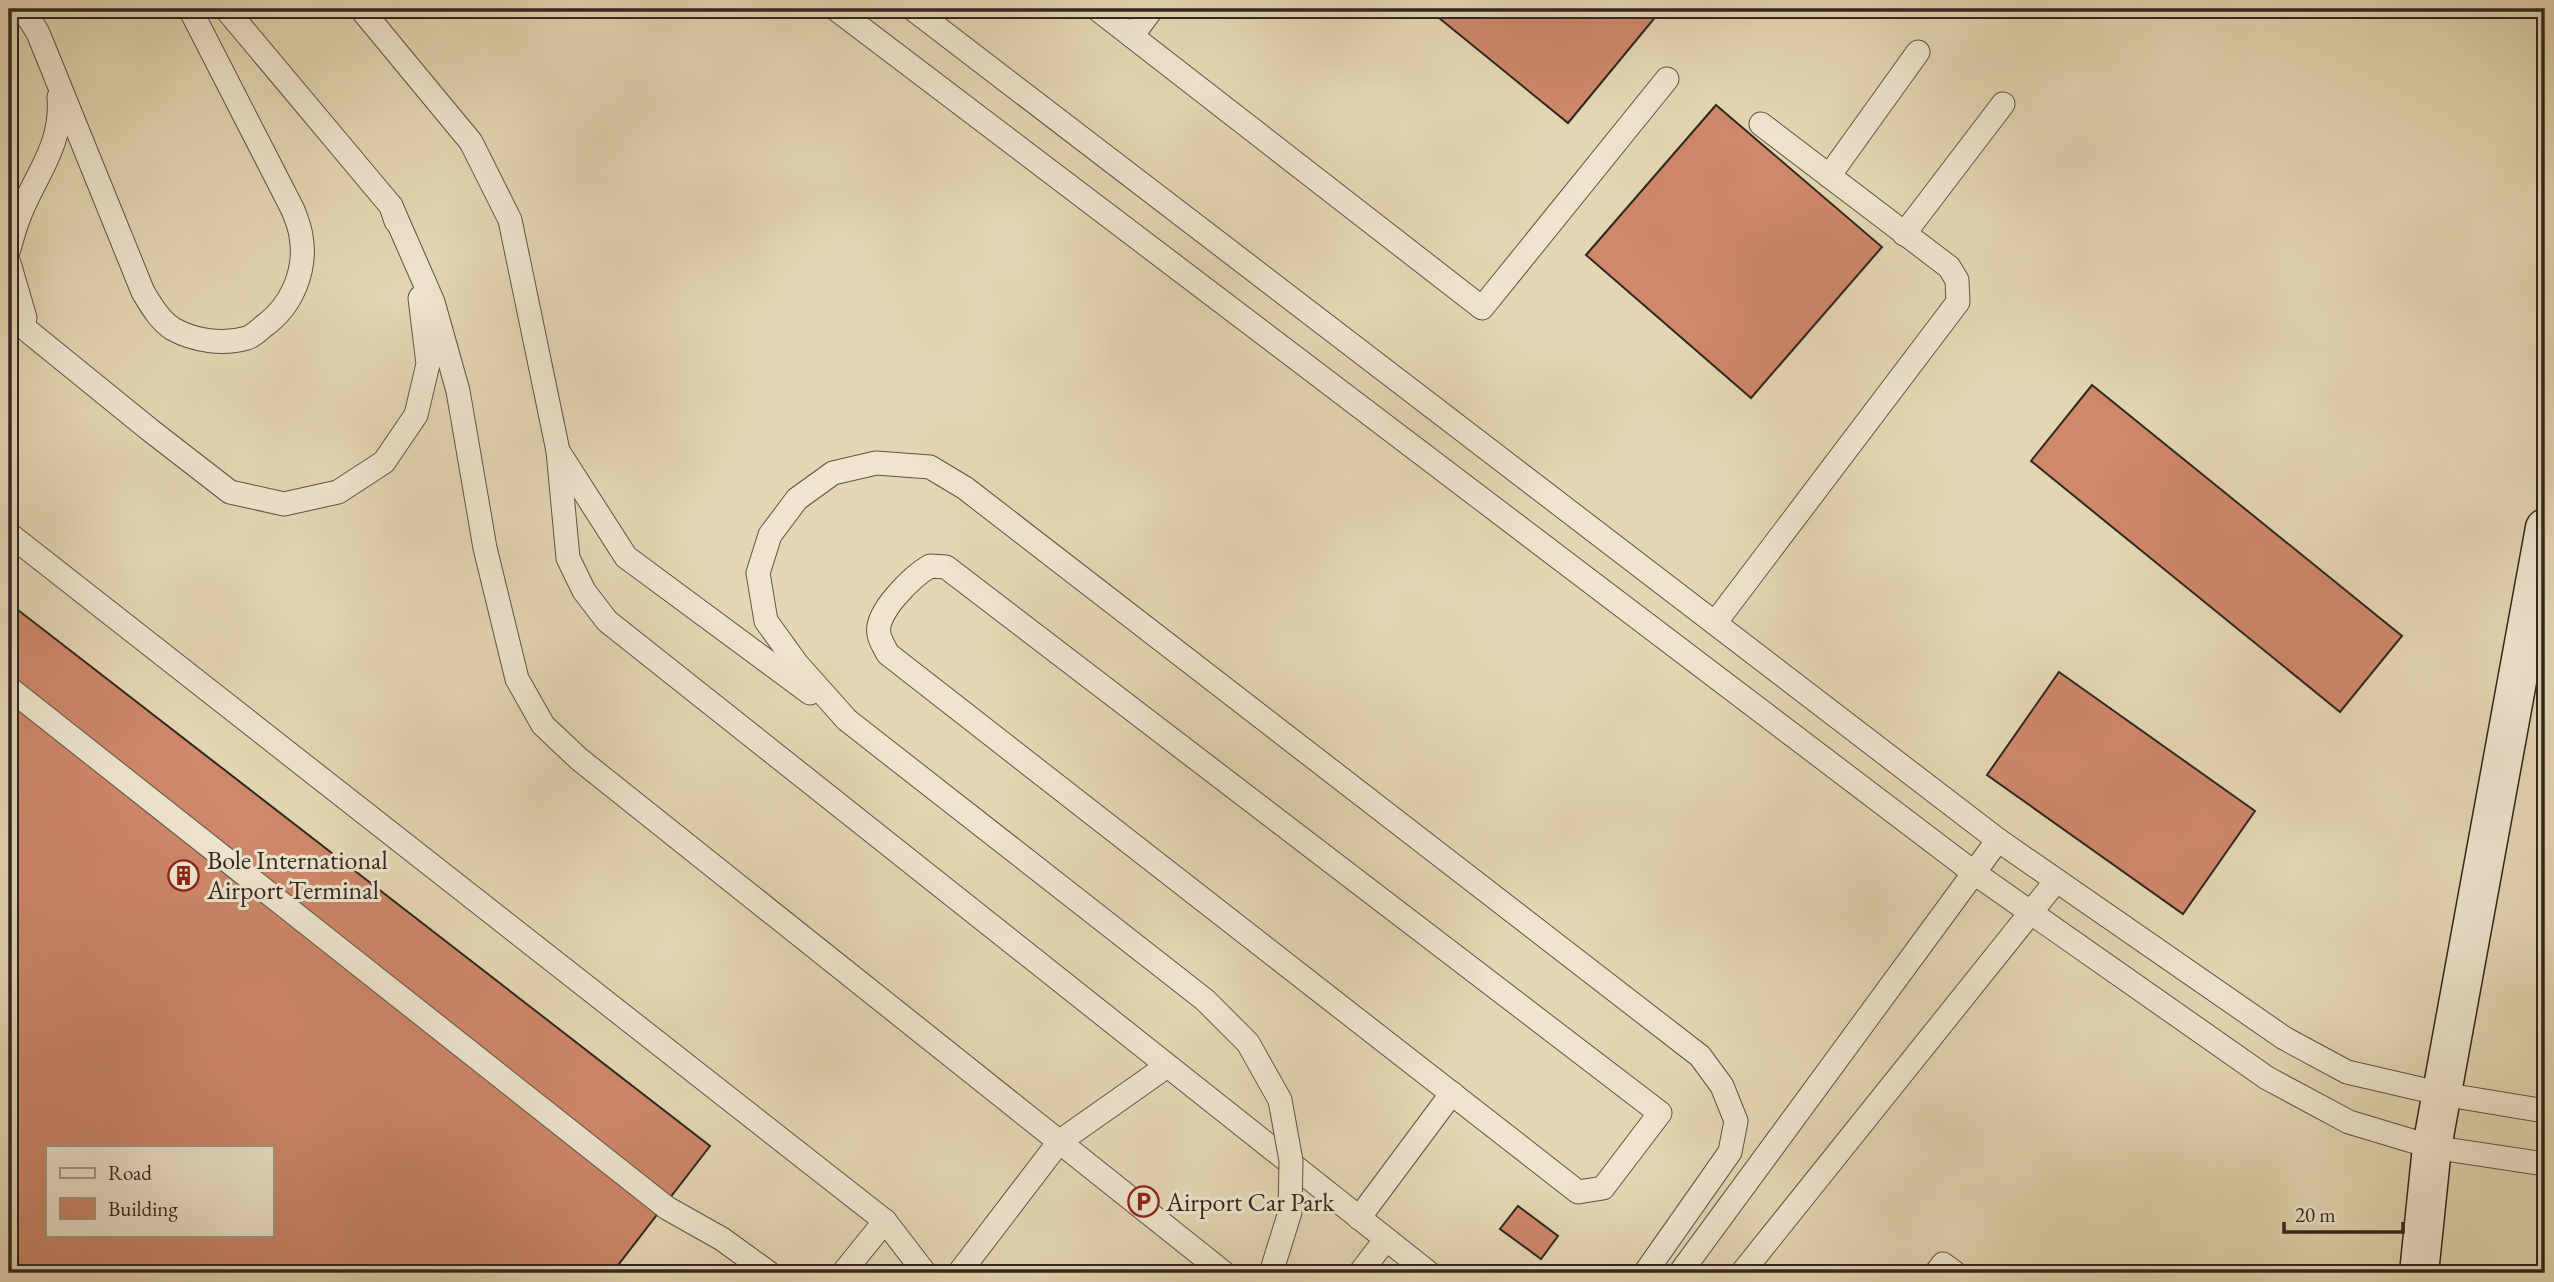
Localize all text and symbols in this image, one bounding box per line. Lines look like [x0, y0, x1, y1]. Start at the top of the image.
place label: Bole International Airport Terminal [206, 843, 388, 907]
building icon: Bole International Airport Terminal [167, 858, 201, 892]
legend [46, 1146, 273, 1236]
text: Road [108, 1159, 152, 1186]
parking icon: Airport Car Park [1126, 1185, 1160, 1219]
place label: Airport Car Park [1165, 1185, 1335, 1219]
scale bar [2284, 1191, 2404, 1235]
text: Building [108, 1195, 178, 1222]
text: 20 m [2295, 1201, 2336, 1228]

